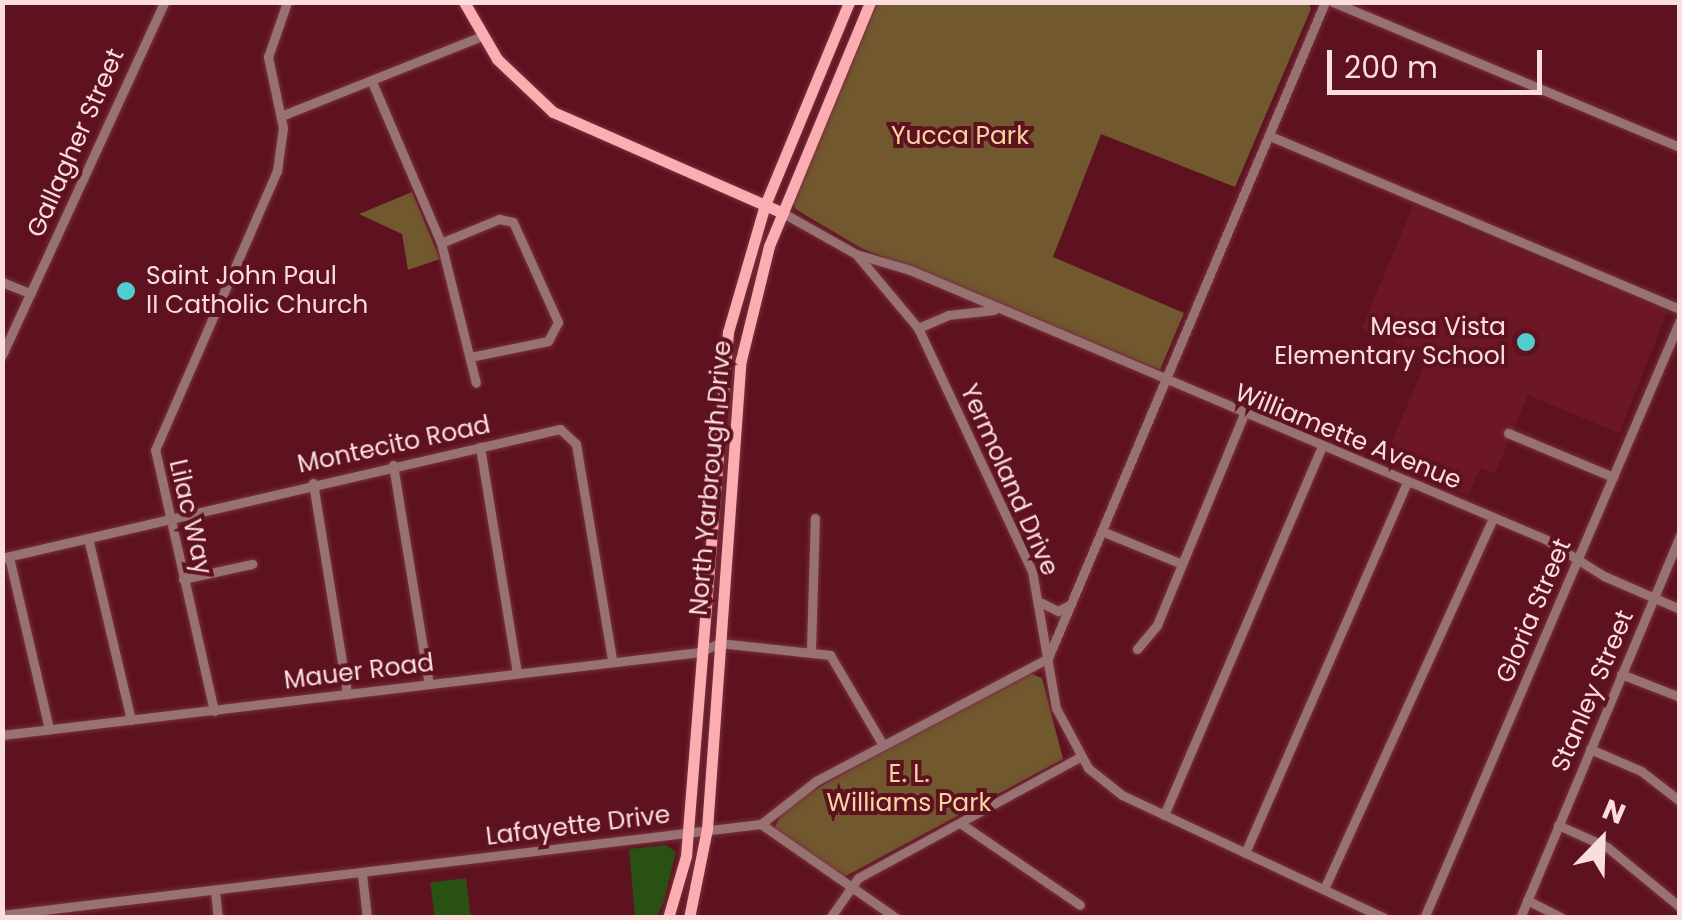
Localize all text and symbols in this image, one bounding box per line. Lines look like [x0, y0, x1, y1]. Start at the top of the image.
scale bar [1332, 30, 1547, 92]
street label: Gallagher Street [21, 44, 131, 242]
text: 200 m [1344, 46, 1438, 89]
park label: Yucca Park [891, 121, 1029, 151]
place label: Saint John Paul II Catholic Church [146, 262, 368, 321]
marker: Saint John Paul II Catholic Church [115, 280, 137, 302]
place label: Mesa Vista Elementary School [1274, 313, 1506, 372]
marker: Mesa Vista Elementary School [1515, 331, 1537, 353]
street label: North Yarbrough Drive [684, 339, 738, 617]
street label: Williamette Avenue [1230, 378, 1466, 496]
street label: Yermoland Drive [953, 380, 1065, 580]
street label: Montecito Road [295, 410, 493, 480]
street label: Lilac Way [162, 457, 218, 577]
street label: Gloria Street [1490, 534, 1578, 688]
street label: Stanley Street [1546, 606, 1640, 776]
street label: Mauer Road [282, 648, 436, 696]
park label: E. L. Williams Park [827, 760, 991, 819]
north arrow [1552, 790, 1652, 890]
text: N [1597, 790, 1631, 834]
street label: Lafayette Drive [484, 800, 672, 852]

